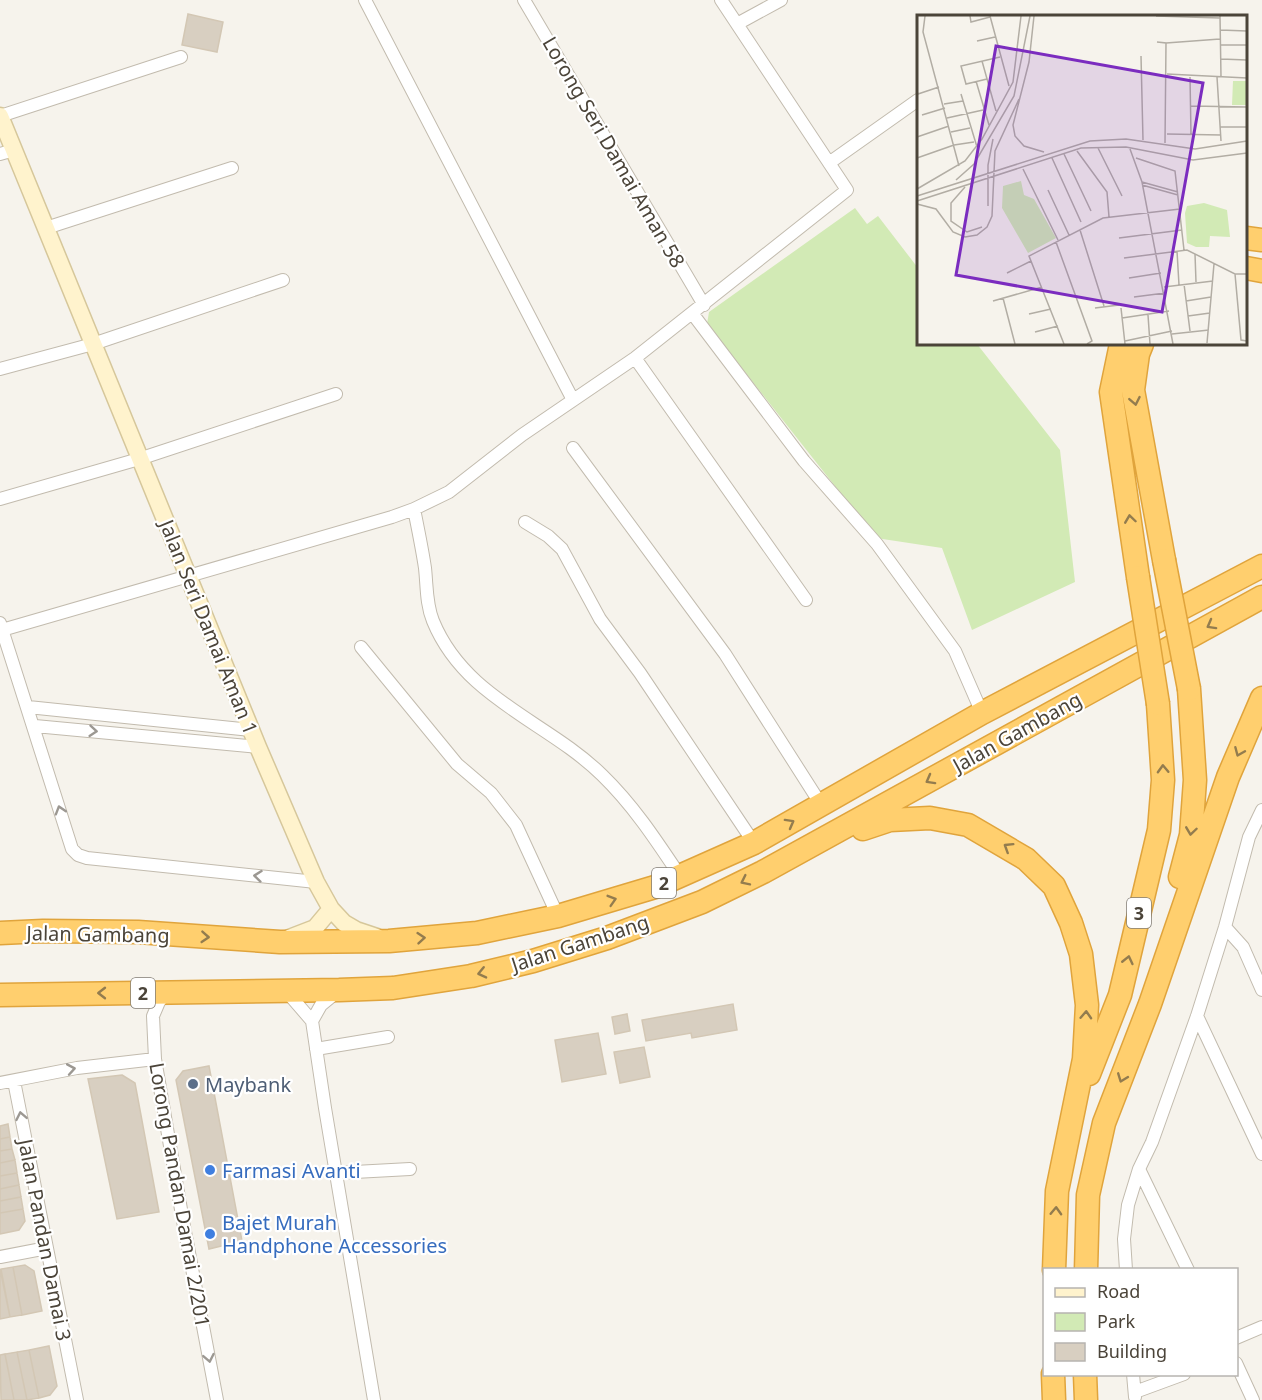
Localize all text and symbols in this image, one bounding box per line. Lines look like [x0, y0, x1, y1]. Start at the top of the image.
inset map [917, 15, 1247, 345]
street label: Lorong Seri Damai Aman 58 [537, 32, 691, 272]
one-way arrow [1128, 395, 1141, 405]
street label: Jalan Seri Damai Aman 1 [153, 514, 264, 738]
one-way arrow [1124, 515, 1136, 524]
one-way arrow [1207, 618, 1217, 629]
street label: Jalan Gambang [946, 685, 1086, 780]
one-way arrow [88, 724, 97, 737]
one-way arrow [1234, 746, 1246, 757]
one-way arrow [1157, 765, 1169, 774]
one-way arrow [926, 773, 936, 784]
one-way arrow [55, 805, 67, 816]
one-way arrow [784, 819, 795, 830]
one-way arrow [1185, 826, 1197, 836]
one-way arrow [1003, 844, 1014, 855]
road number: 2 [652, 868, 676, 898]
one-way arrow [253, 870, 262, 883]
one-way arrow [741, 874, 752, 885]
one-way arrow [606, 895, 616, 907]
road number: 3 [1127, 898, 1151, 928]
street label: Jalan Gambang [506, 908, 652, 979]
street label: Jalan Gambang [24, 919, 170, 949]
one-way arrow [201, 930, 210, 943]
one-way arrow [416, 932, 425, 945]
one-way arrow [1121, 955, 1134, 965]
one-way arrow [478, 966, 488, 979]
road number: 2 [131, 978, 155, 1008]
one-way arrow [98, 987, 107, 999]
one-way arrow [1080, 1010, 1093, 1019]
street label: Lorong Pandan Damai 2/201 [143, 1060, 217, 1330]
one-way arrow [66, 1063, 76, 1076]
place label: Maybank [205, 1071, 291, 1098]
one-way arrow [1117, 1072, 1129, 1083]
marker: Maybank [186, 1077, 200, 1091]
one-way arrow [15, 1111, 28, 1121]
street label: Jalan Pandan Damai 3 [12, 1135, 78, 1343]
place label: Farmasi Avanti [222, 1157, 361, 1184]
marker: Farmasi Avanti [203, 1163, 217, 1177]
one-way arrow [1050, 1207, 1062, 1216]
place label: Bajet Murah Handphone Accessories [222, 1209, 447, 1259]
marker: Bajet Murah Handphone Accessories [203, 1227, 217, 1241]
legend [1043, 1268, 1238, 1376]
text: Road [1097, 1279, 1140, 1303]
text: Park [1097, 1309, 1135, 1333]
text: Building [1097, 1339, 1167, 1363]
one-way arrow [202, 1352, 215, 1362]

